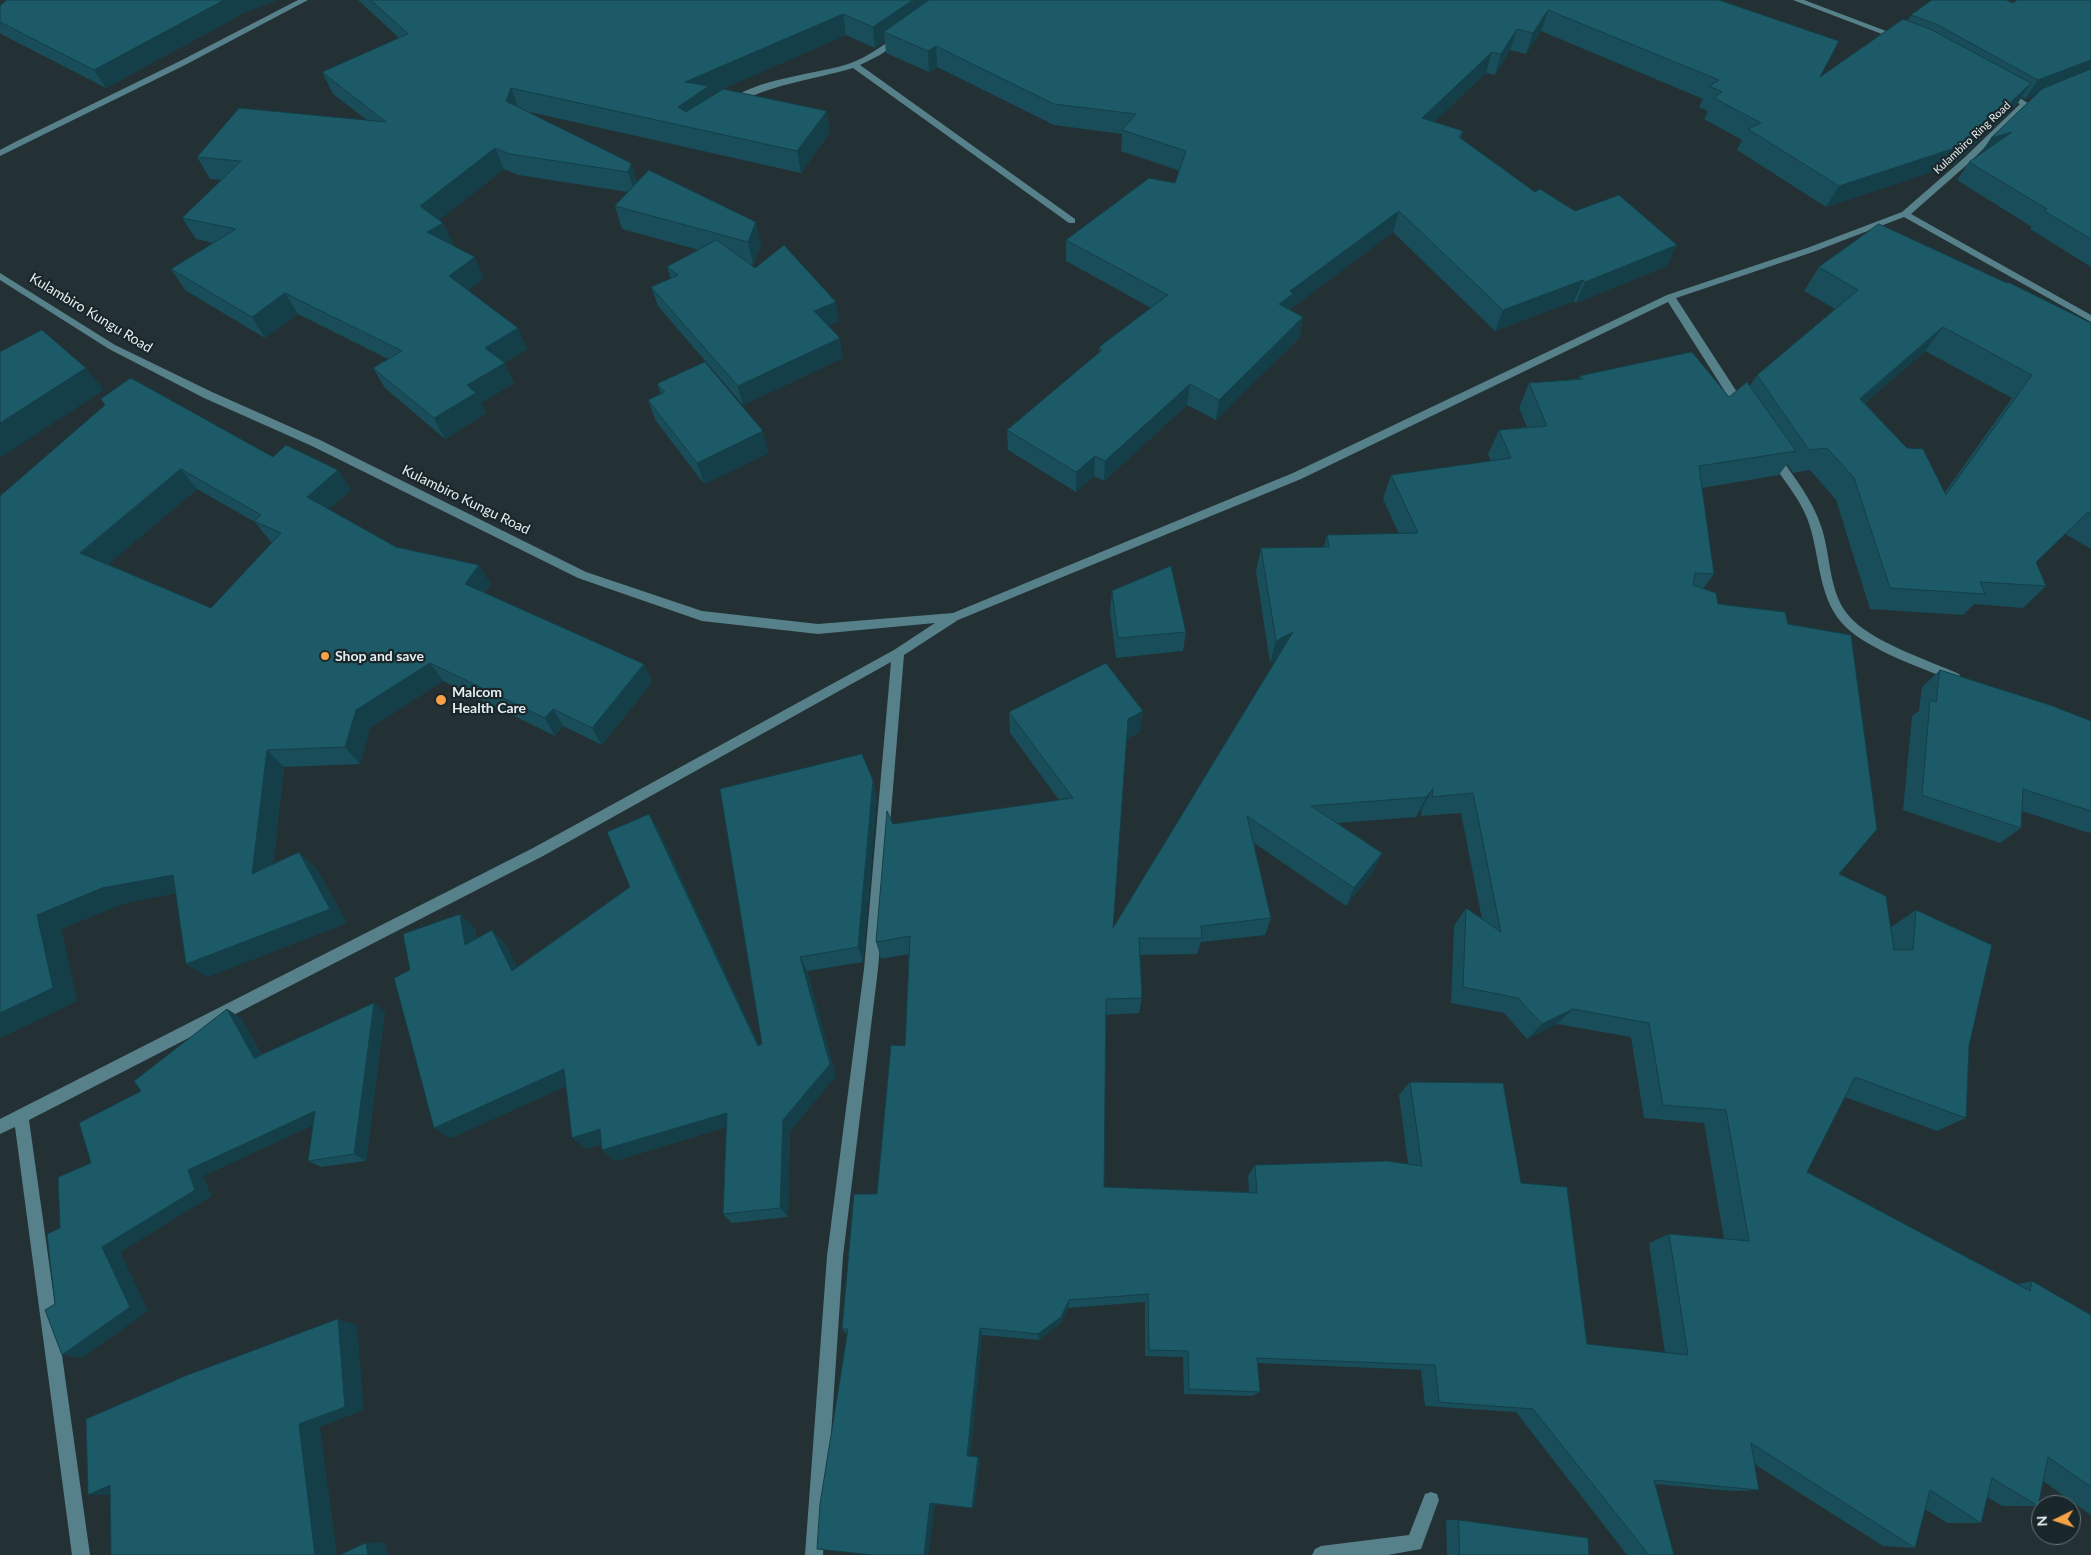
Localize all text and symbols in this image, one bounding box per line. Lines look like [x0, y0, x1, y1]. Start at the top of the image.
street label: Kulambiro Ring Road [1931, 99, 2013, 177]
street label: Kulambiro Kungu Road [27, 270, 155, 356]
street label: Kulambiro Kungu Road [399, 462, 533, 538]
place label: Shop and save [335, 648, 424, 664]
marker: Shop and save [319, 650, 331, 662]
place label: Malcom Health Care [452, 684, 526, 716]
marker: Malcom Health Care [434, 693, 448, 707]
north arrow [2031, 1495, 2081, 1545]
text: N [2033, 1515, 2050, 1527]

